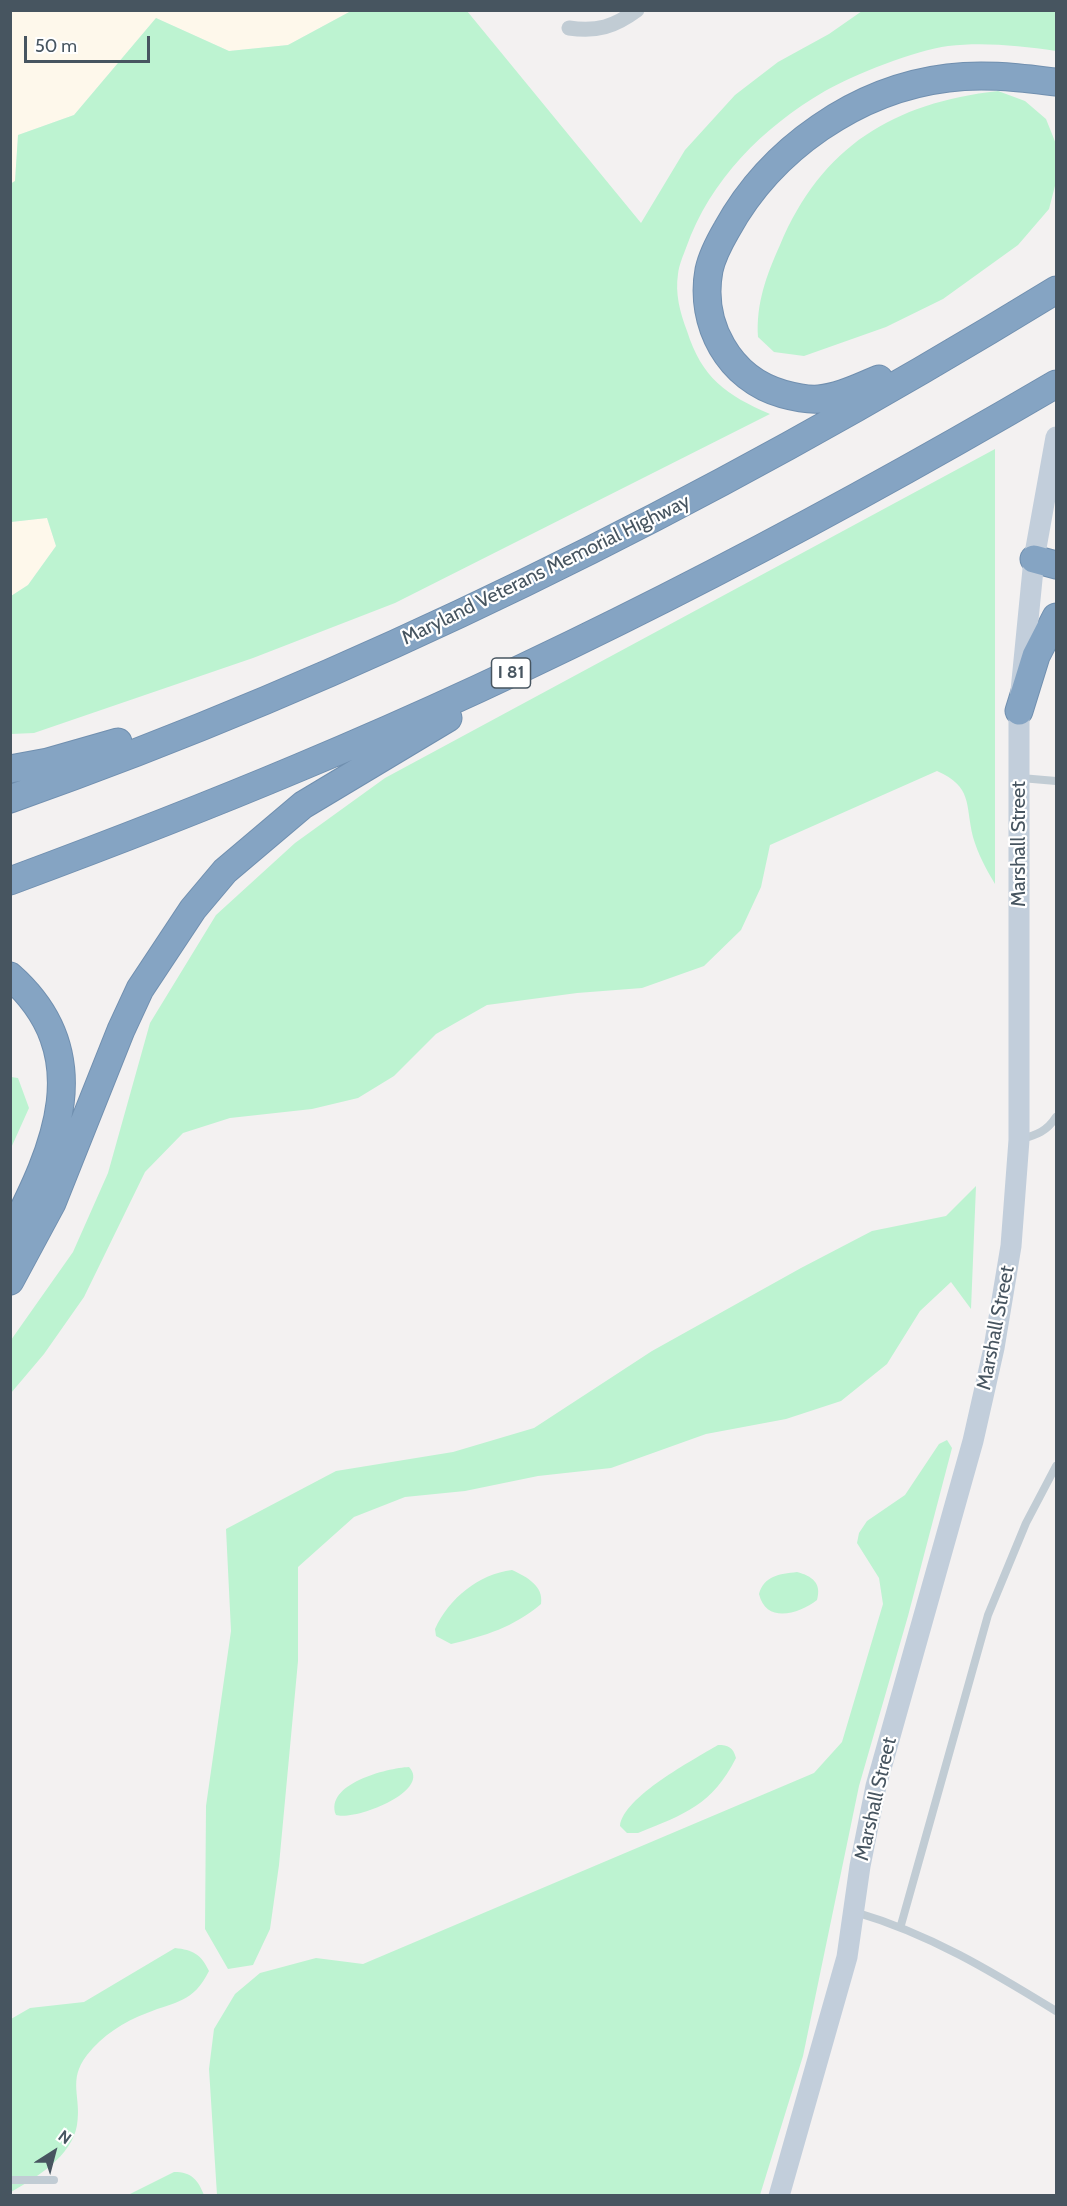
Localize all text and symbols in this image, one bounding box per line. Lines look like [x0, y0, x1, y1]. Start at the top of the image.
scale bar [27, 24, 153, 62]
text: 50 m [35, 35, 77, 57]
street label: Maryland Veterans Memorial Highway [398, 490, 694, 650]
road number: I 81 [492, 658, 530, 688]
street label: Marshall Street [1007, 781, 1031, 907]
street label: Marshall Street [972, 1264, 1020, 1392]
street label: Marshall Street [850, 1735, 902, 1863]
north arrow [24, 2122, 84, 2182]
text: N [55, 2126, 75, 2148]

